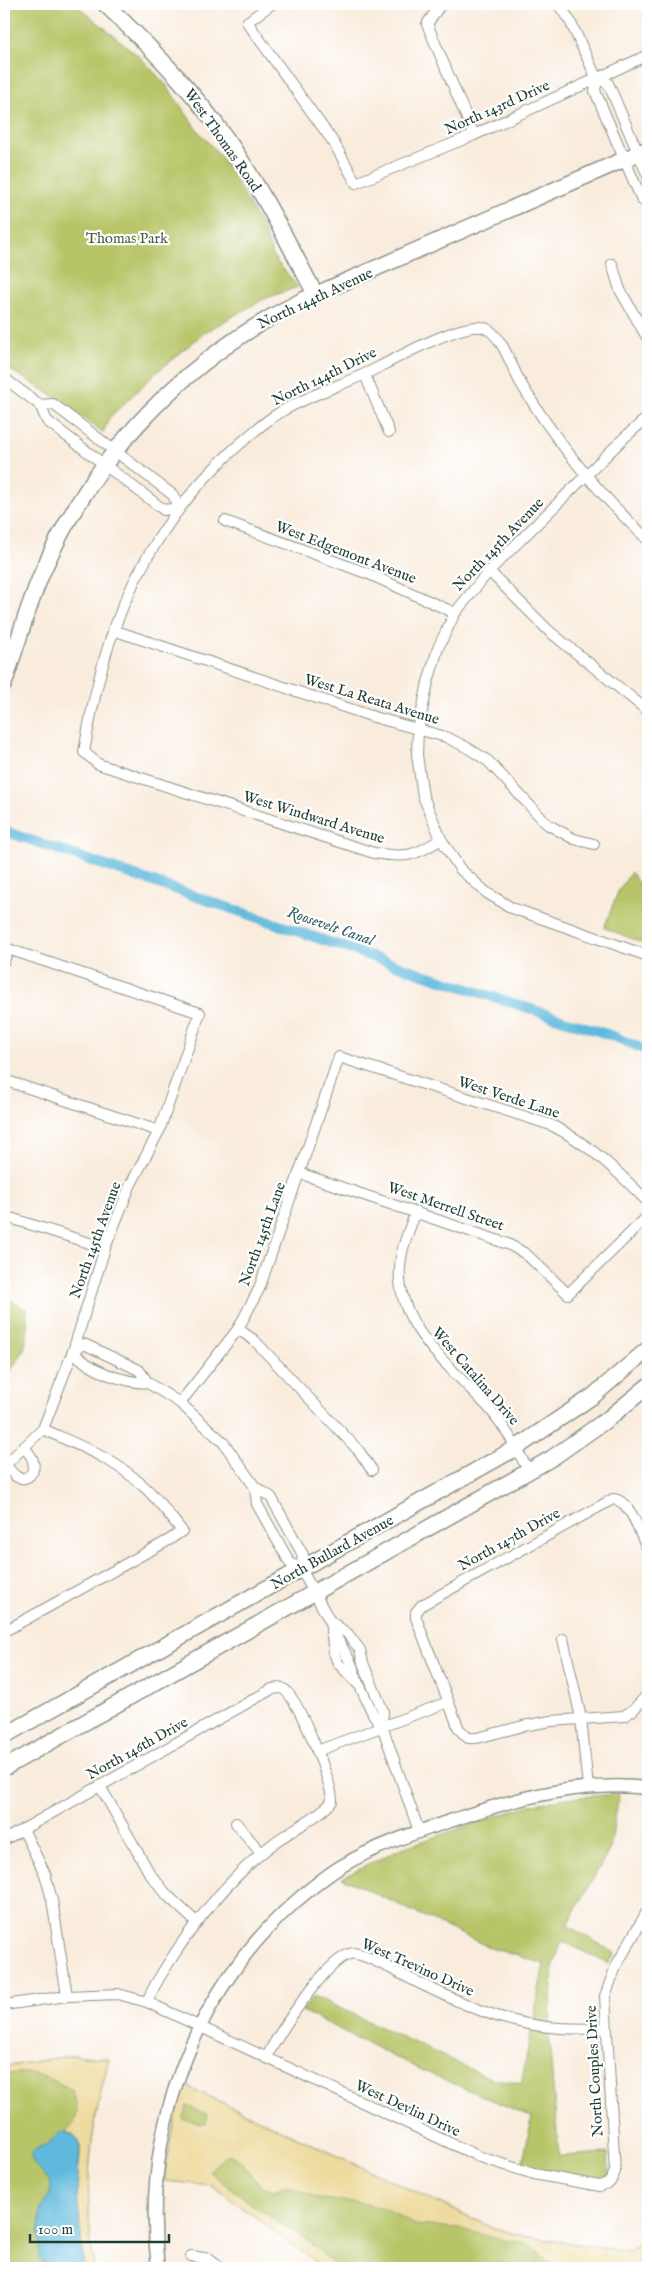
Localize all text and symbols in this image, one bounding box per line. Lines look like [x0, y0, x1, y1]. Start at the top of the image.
street label: North 143rd Drive [442, 76, 553, 139]
street label: West Thomas Road [180, 85, 266, 196]
park label: Thomas Park [86, 229, 169, 248]
street label: North 144th Avenue [255, 263, 376, 333]
street label: North 144th Drive [269, 343, 380, 410]
street label: North 145th Avenue [449, 493, 548, 595]
street label: West Edgemont Avenue [273, 517, 419, 588]
street label: West La Reata Avenue [302, 670, 442, 729]
street label: West Windward Avenue [241, 787, 387, 848]
water label: Roosevelt Canal [284, 903, 378, 951]
street label: West Verde Lane [456, 1072, 562, 1123]
street label: West Merrell Street [385, 1178, 506, 1235]
street label: North 145th Avenue [65, 1179, 125, 1301]
street label: North 145th Lane [235, 1179, 290, 1289]
street label: West Catalina Drive [428, 1323, 523, 1429]
street label: North 147th Drive [455, 1504, 564, 1575]
street label: North Bullard Avenue [267, 1511, 397, 1594]
street label: North 146th Drive [83, 1713, 191, 1784]
street label: West Trevino Drive [359, 1934, 477, 2001]
street label: North Couples Drive [582, 2005, 607, 2137]
street label: West Devlin Drive [352, 2076, 464, 2141]
scale bar [30, 2212, 169, 2244]
text: 100 m [38, 2220, 74, 2239]

